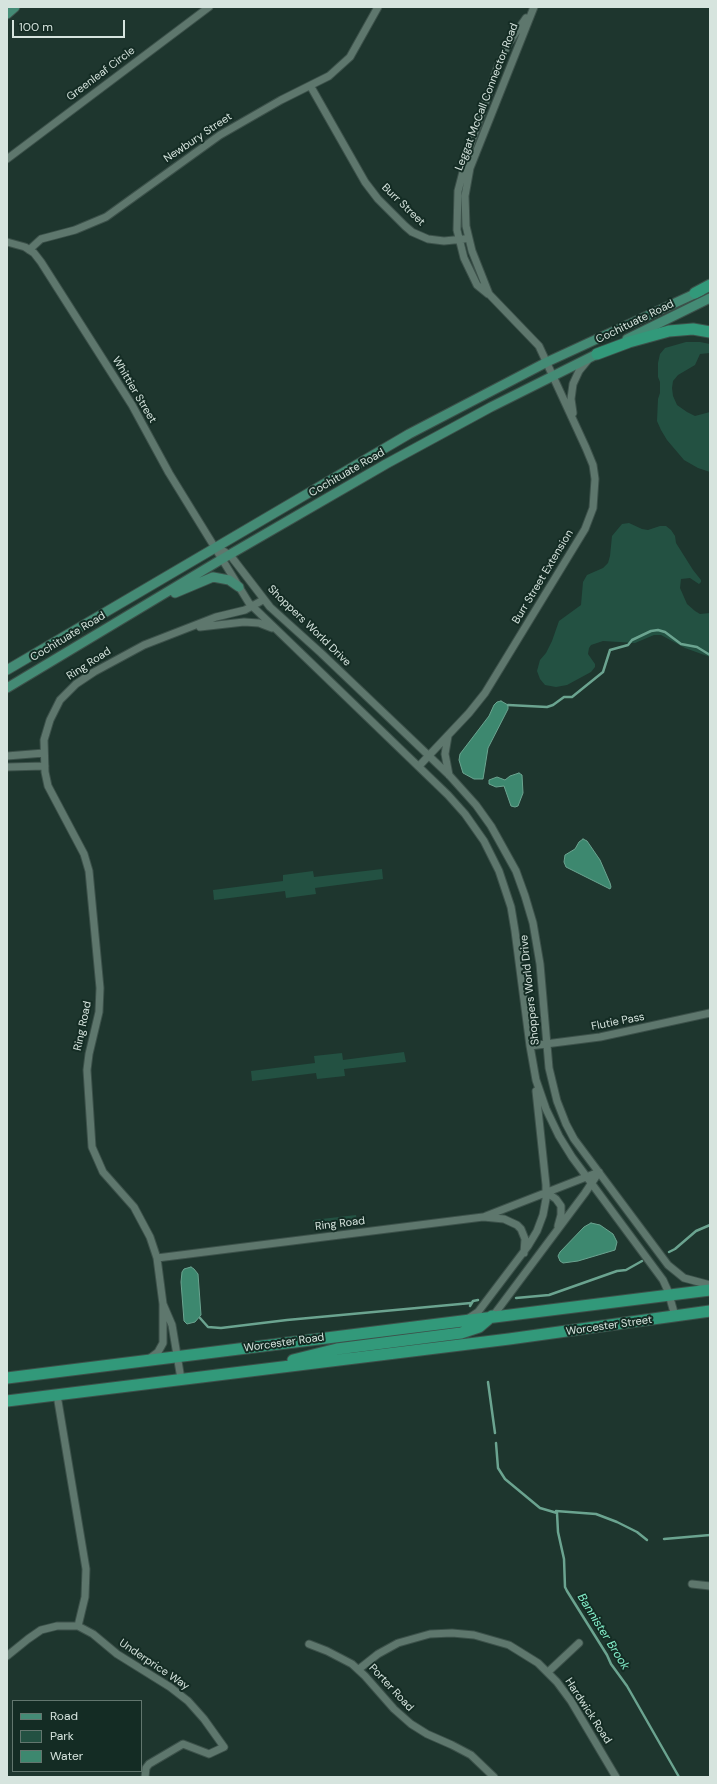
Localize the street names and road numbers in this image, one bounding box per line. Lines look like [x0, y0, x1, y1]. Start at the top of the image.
street label: Leggat McCall Connector Road [453, 21, 521, 173]
street label: Greenleaf Circle [64, 44, 138, 104]
street label: Newbury Street [161, 110, 235, 166]
street label: Burr Street [379, 181, 427, 229]
street label: Cochituate Road [594, 297, 676, 347]
street label: Whittier Street [109, 354, 159, 426]
street label: Cochituate Road [307, 446, 387, 500]
street label: Burr Street Extension [510, 528, 576, 626]
street label: Shoppers World Drive [265, 583, 353, 669]
street label: Cochituate Road [28, 609, 108, 665]
street label: Ring Road [64, 645, 114, 683]
street label: Shoppers World Drive [518, 934, 542, 1046]
street label: Ring Road [71, 1000, 95, 1052]
street label: Flutie Pass [590, 1010, 646, 1034]
street label: Ring Road [314, 1214, 366, 1234]
street label: Worcester Street [565, 1313, 653, 1339]
street label: Worcester Road [243, 1331, 325, 1355]
street label: Underprice Way [116, 1637, 192, 1693]
street label: Porter Road [366, 1662, 416, 1714]
street label: Hardwick Road [562, 1676, 614, 1746]

